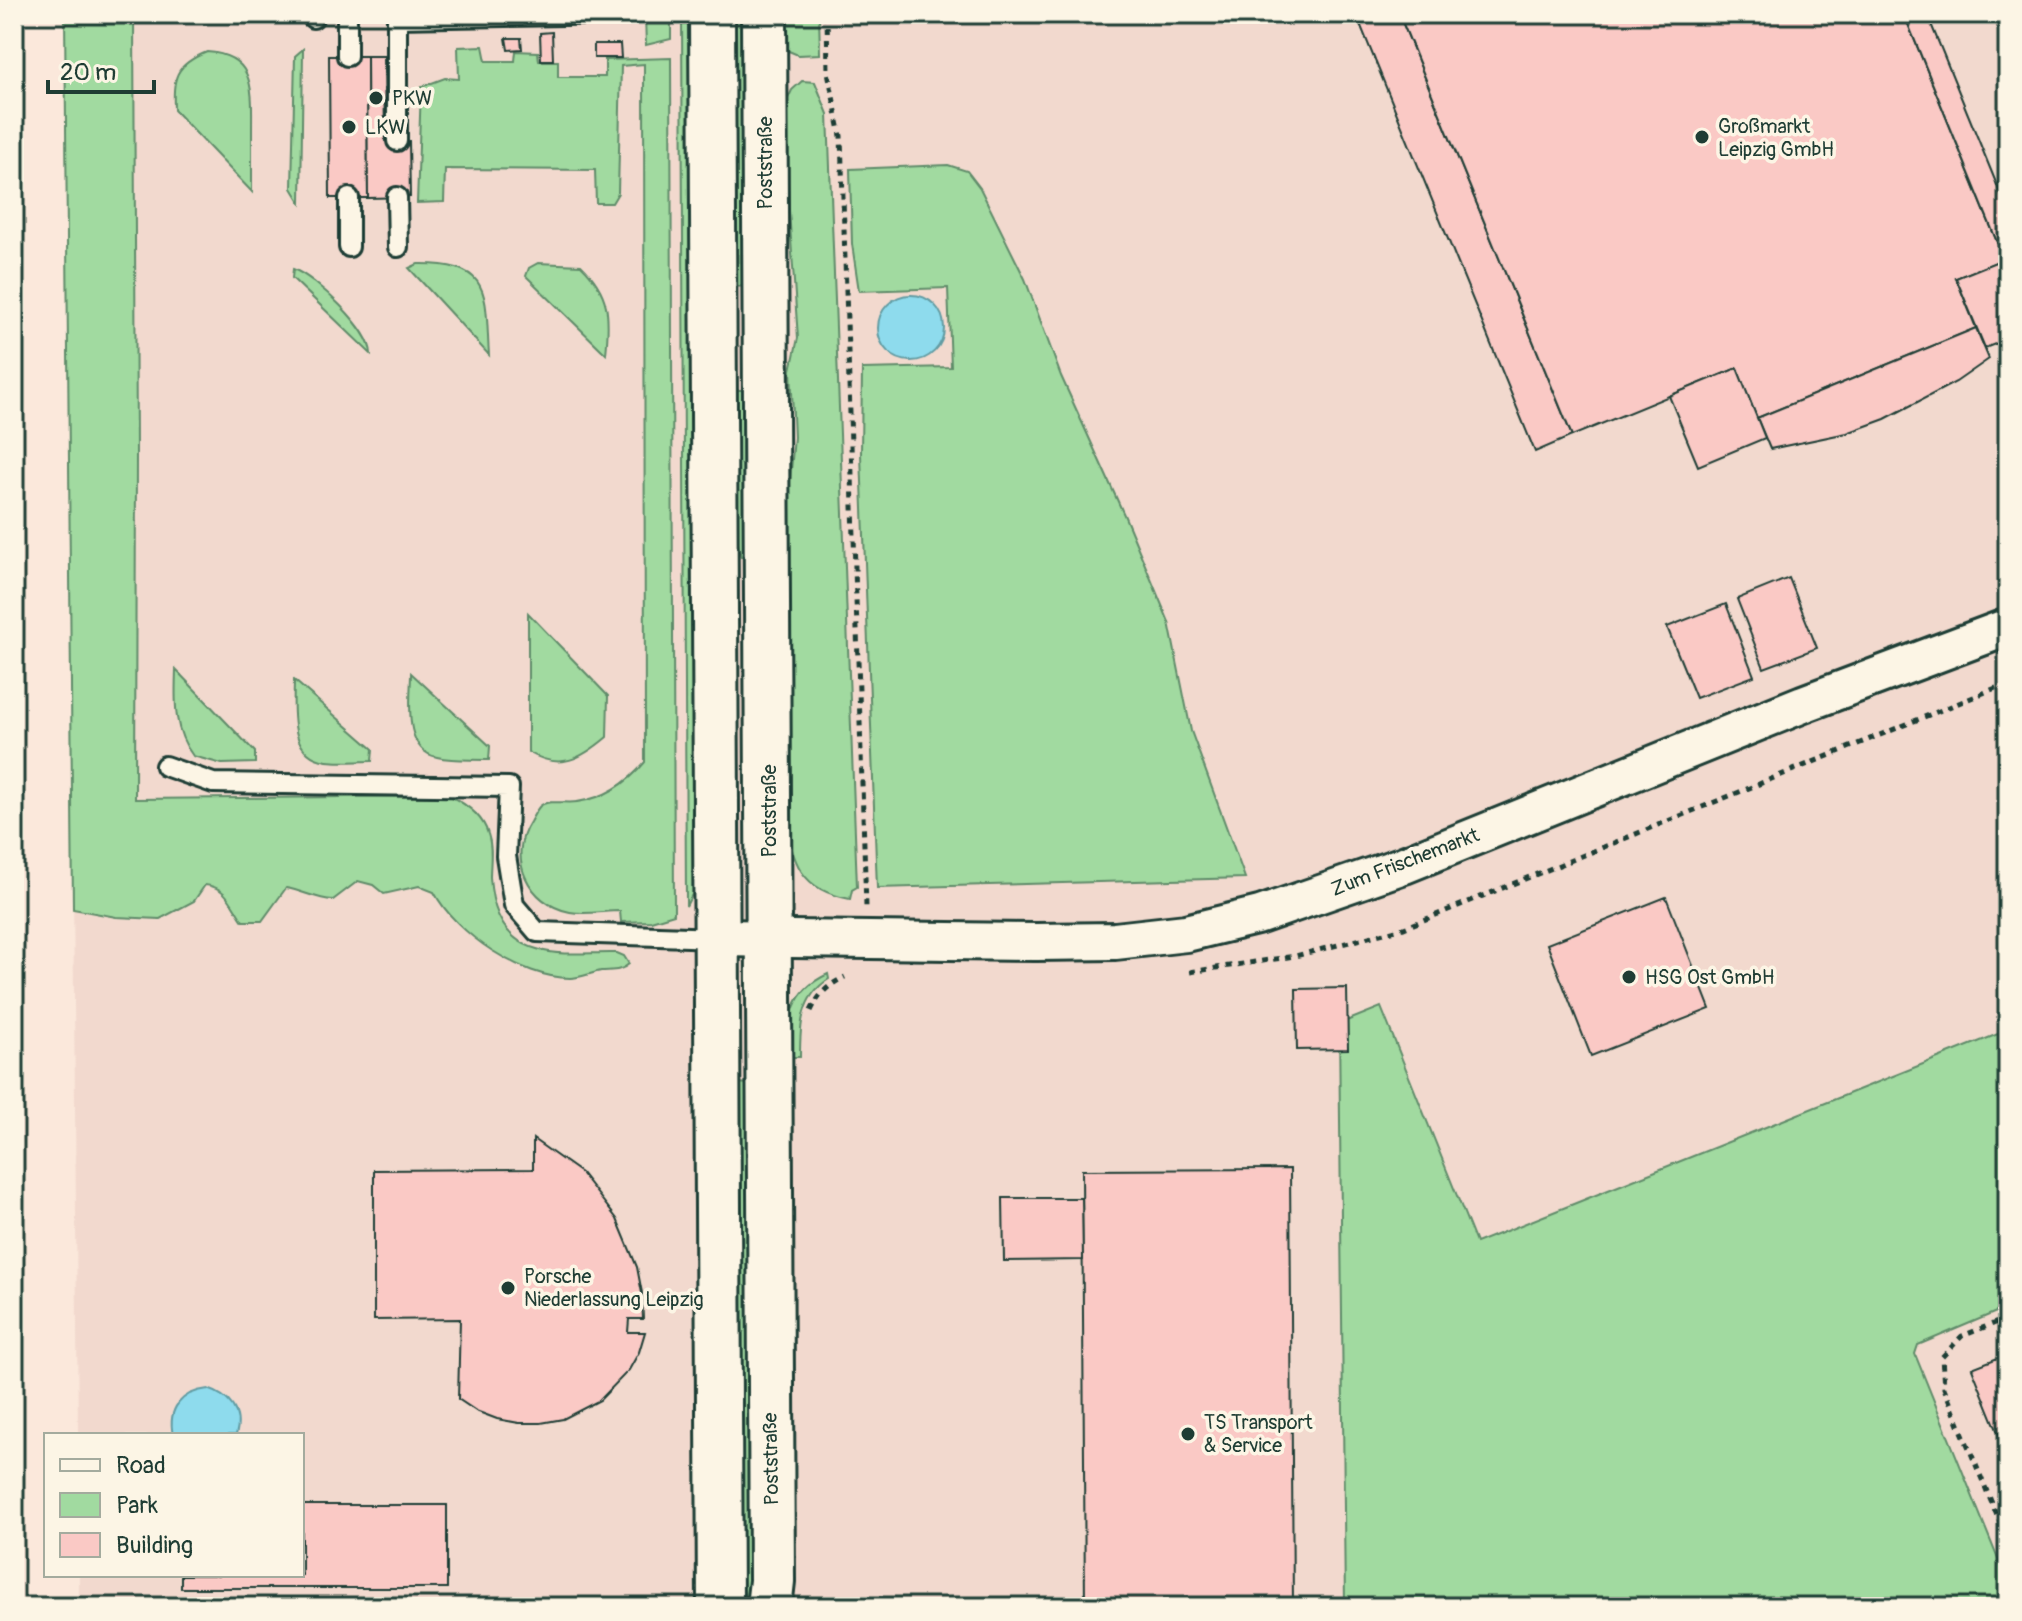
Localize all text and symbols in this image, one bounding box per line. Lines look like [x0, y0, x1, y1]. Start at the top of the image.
scale bar [48, 44, 154, 94]
text: 20 m [60, 58, 116, 87]
place label: PKW [392, 86, 432, 111]
marker: PKW [367, 89, 385, 107]
place label: Großmarkt Leipzig GmbH [1718, 114, 1834, 162]
place label: LKW [365, 115, 405, 140]
street label: Poststraße [753, 116, 778, 209]
marker: LKW [340, 118, 358, 136]
marker: Großmarkt Leipzig GmbH [1693, 128, 1711, 146]
street label: Poststraße [757, 764, 782, 857]
street label: Zum Frischemarkt [1327, 822, 1483, 902]
place label: HSG Ost GmbH [1645, 965, 1774, 990]
marker: HSG Ost GmbH [1620, 968, 1638, 986]
place label: Porsche Niederlassung Leipzig [524, 1264, 703, 1312]
marker: Porsche Niederlassung Leipzig [499, 1279, 517, 1297]
place label: TS Transport & Service [1204, 1410, 1314, 1458]
street label: Poststraße [758, 1412, 784, 1506]
marker: TS Transport & Service [1179, 1425, 1197, 1443]
legend [44, 1433, 304, 1577]
text: Road [116, 1451, 166, 1480]
text: Park [116, 1491, 158, 1520]
text: Building [116, 1531, 193, 1560]

